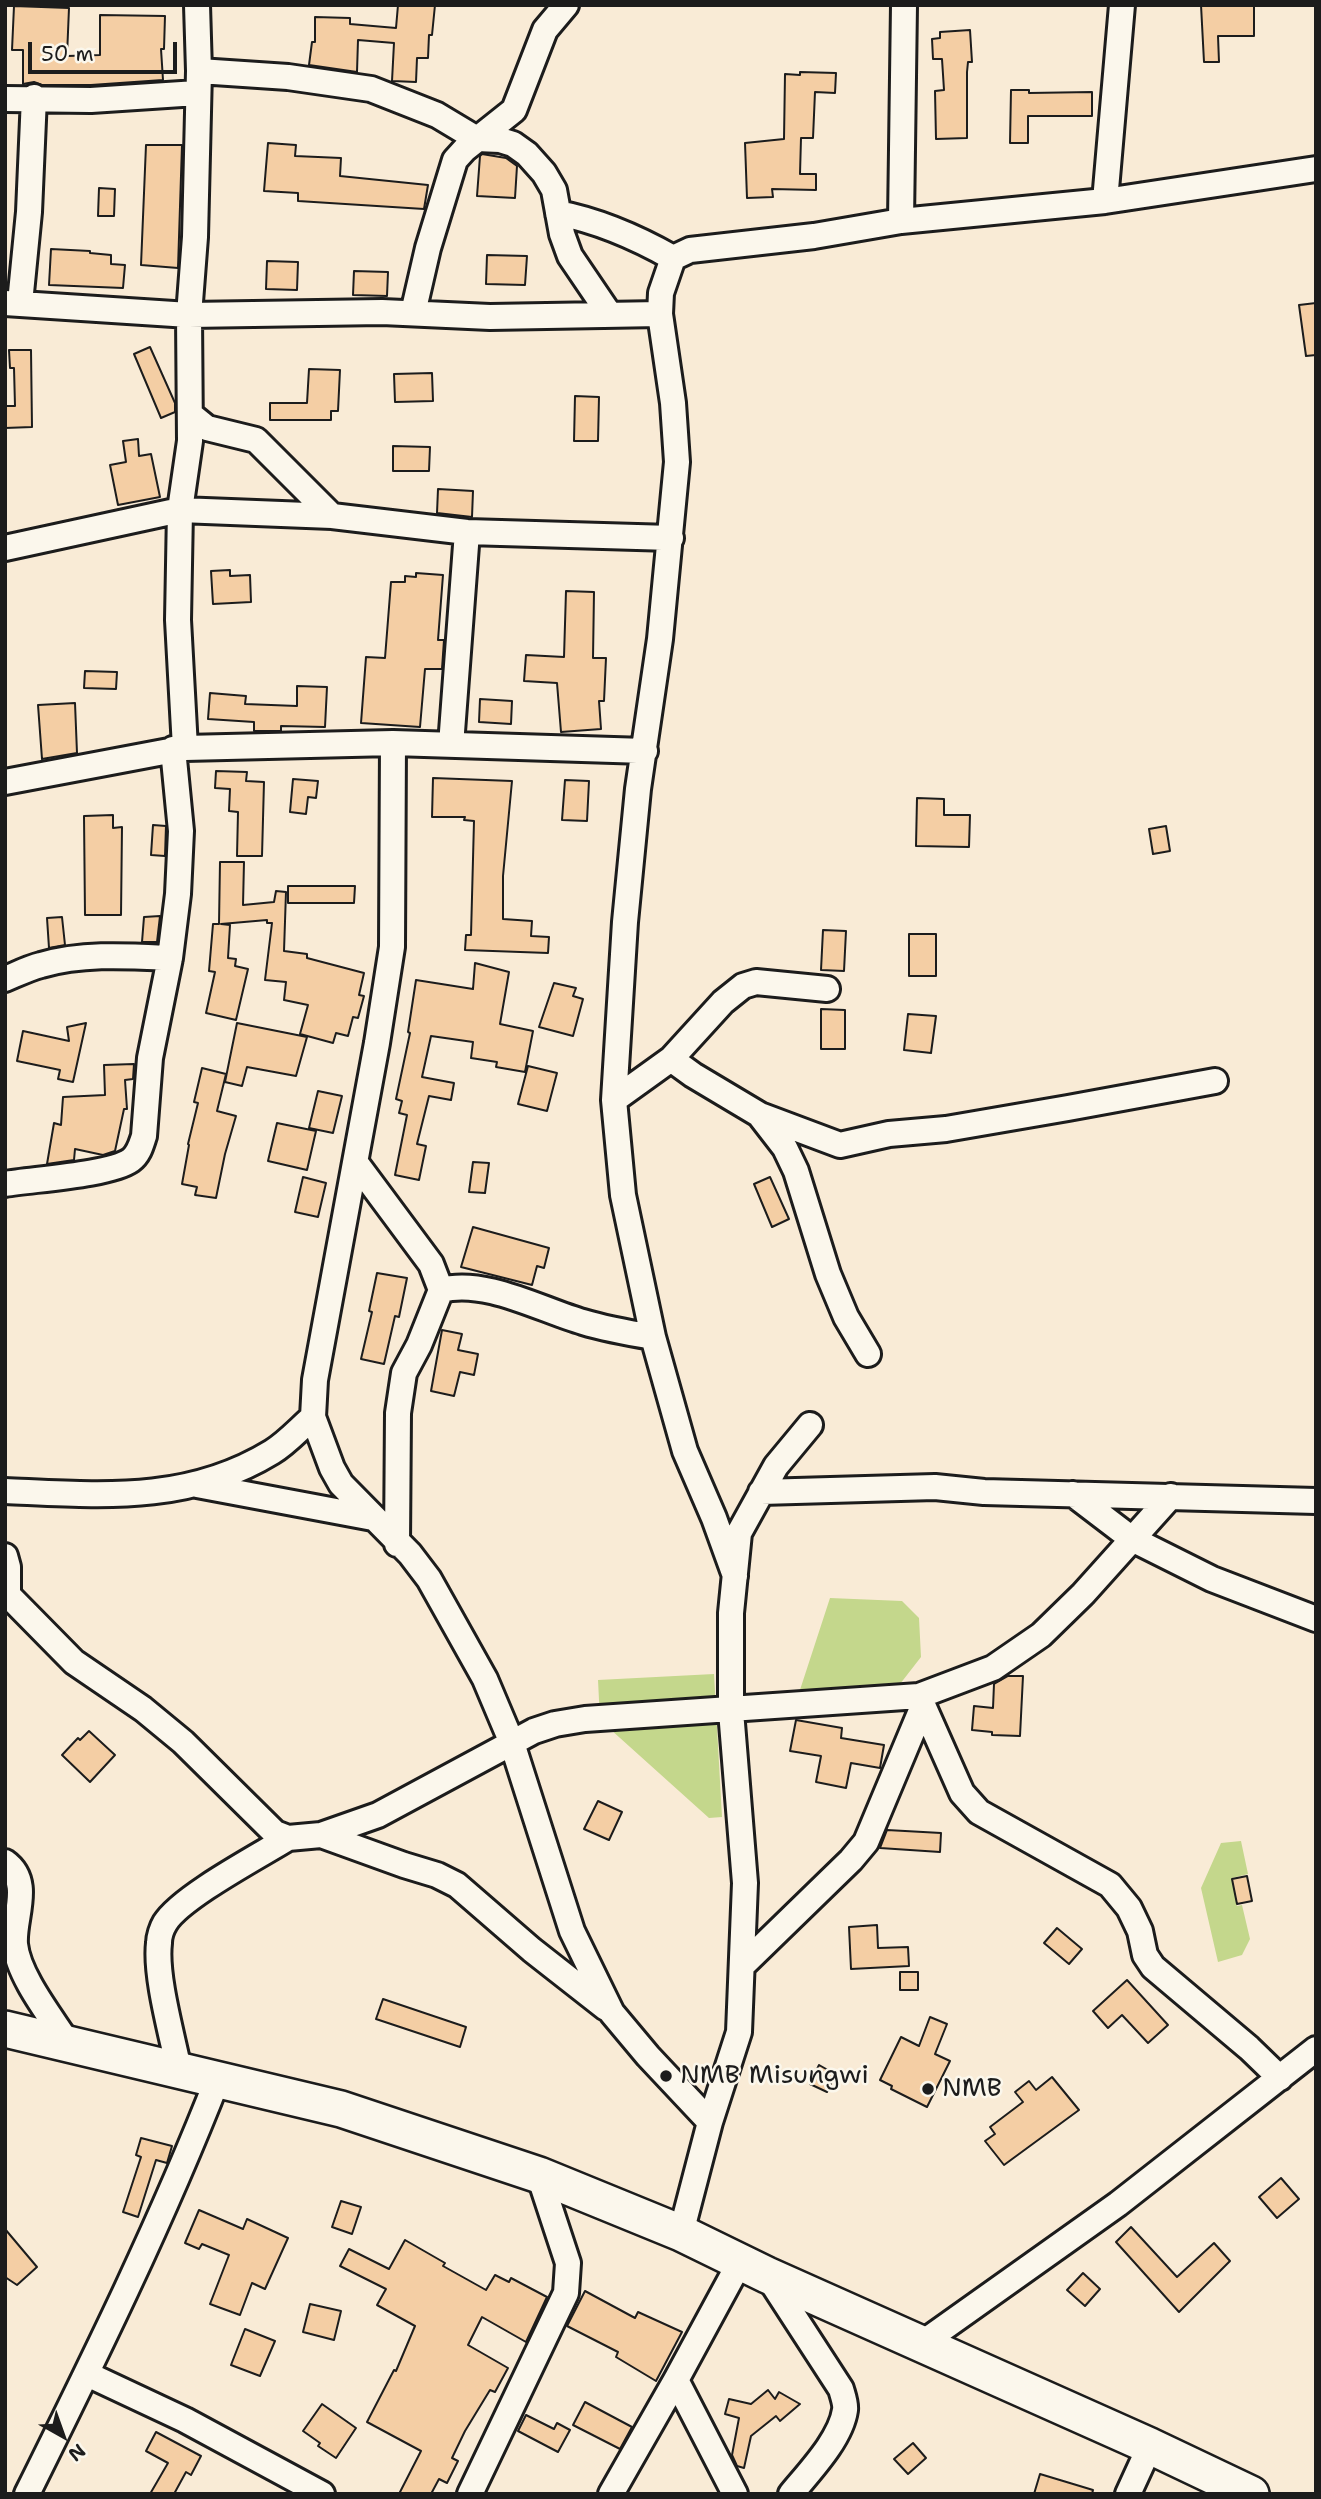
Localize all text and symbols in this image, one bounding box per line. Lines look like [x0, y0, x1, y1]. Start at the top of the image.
scale bar [32, 28, 180, 72]
text: 50 m [41, 40, 94, 68]
place label: NMB Misungwi [680, 2060, 869, 2092]
marker: NMB Misungwi [658, 2068, 674, 2084]
place label: NMB [942, 2073, 1002, 2105]
marker: NMB [920, 2081, 936, 2097]
north arrow [28, 2401, 98, 2471]
text: N [63, 2438, 91, 2467]

